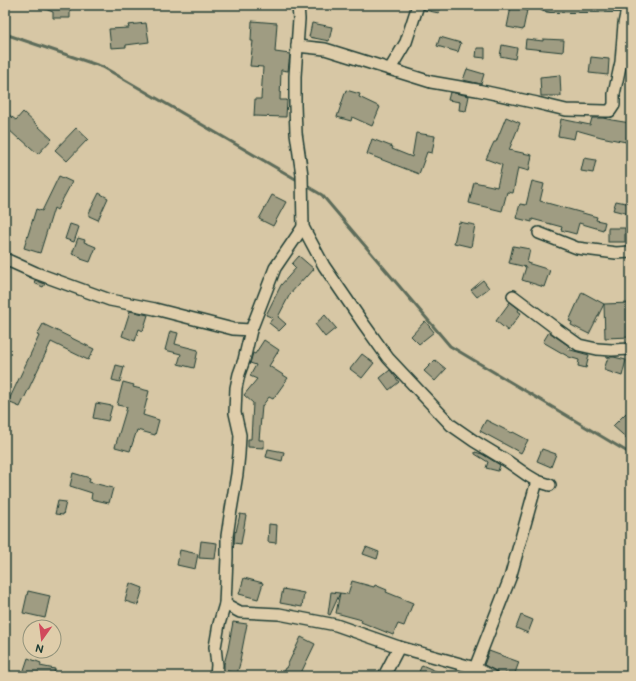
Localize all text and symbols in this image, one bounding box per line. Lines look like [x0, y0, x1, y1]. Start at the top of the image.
north arrow [22, 619, 62, 659]
text: N [34, 641, 45, 656]

